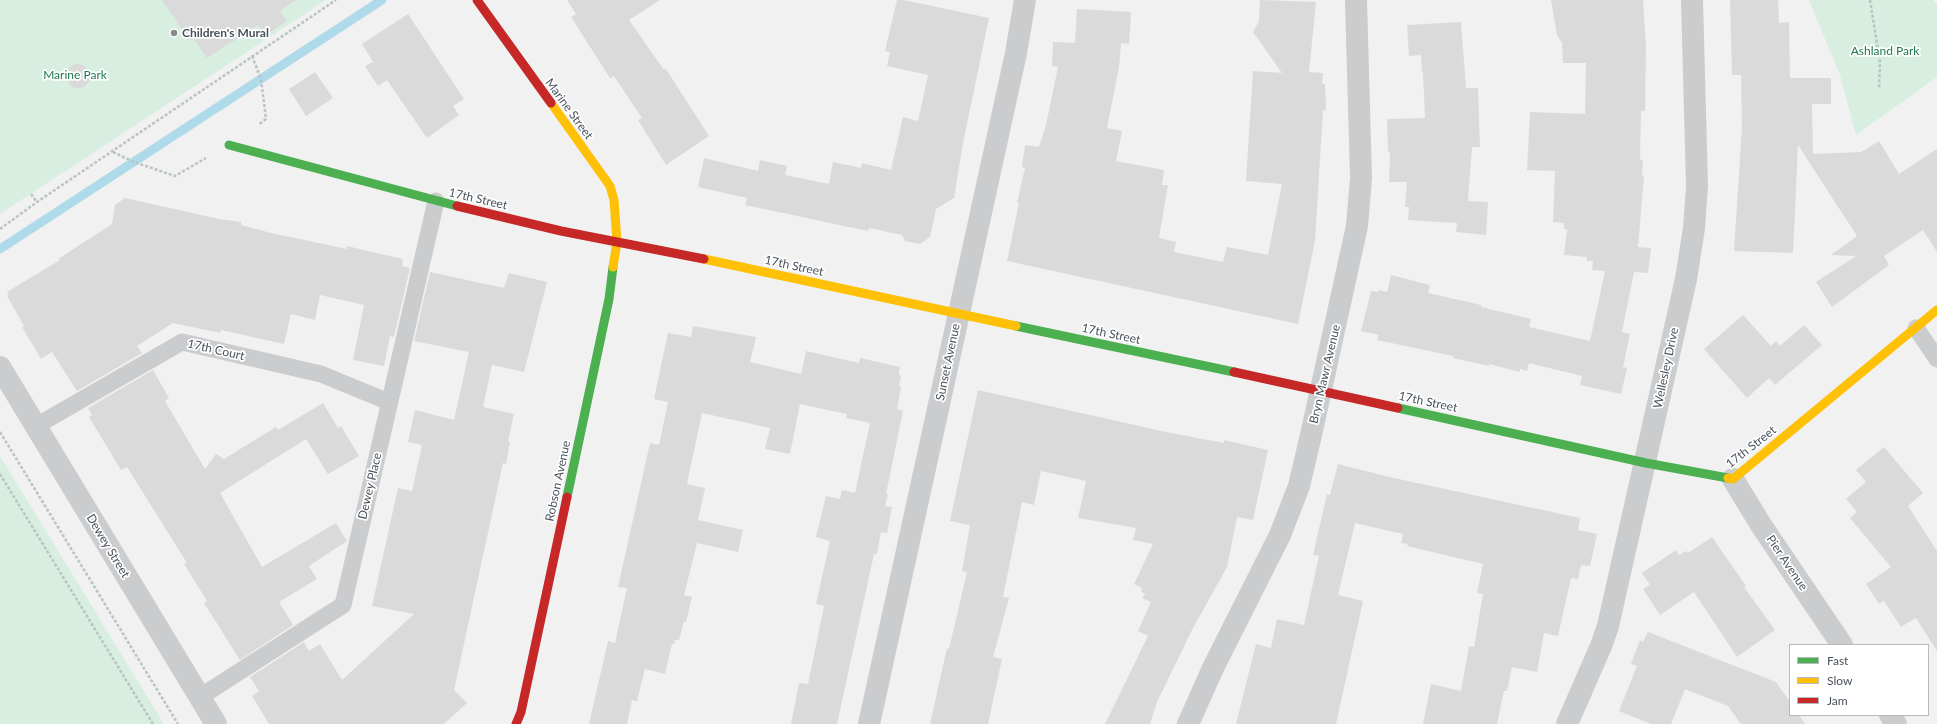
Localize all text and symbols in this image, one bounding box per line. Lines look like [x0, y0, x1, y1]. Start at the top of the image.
place label: Children's Mural [182, 26, 269, 40]
marker: Children's Mural [169, 28, 179, 38]
park label: Ashland Park [1851, 44, 1919, 58]
park label: Marine Park [43, 68, 107, 82]
street label: Marine Street [542, 76, 596, 142]
street label: 17th Street [447, 185, 509, 213]
street label: 17th Street [763, 253, 825, 279]
street label: 17th Street [1080, 321, 1142, 347]
street label: Sunset Avenue [933, 322, 963, 402]
street label: Bryn Mawr Avenue [1307, 323, 1343, 425]
street label: Wellesley Drive [1650, 326, 1682, 410]
street label: 17th Court [186, 336, 246, 364]
street label: 17th Street [1397, 389, 1459, 415]
street label: 17th Street [1723, 423, 1779, 471]
street label: Robson Avenue [542, 439, 574, 523]
street label: Dewey Place [355, 451, 385, 521]
street label: Dewey Street [83, 512, 133, 580]
street label: Pier Avenue [1763, 533, 1811, 593]
legend [1789, 644, 1929, 716]
text: Fast [1827, 653, 1848, 668]
text: Slow [1827, 673, 1852, 688]
text: Jam [1827, 693, 1848, 708]

